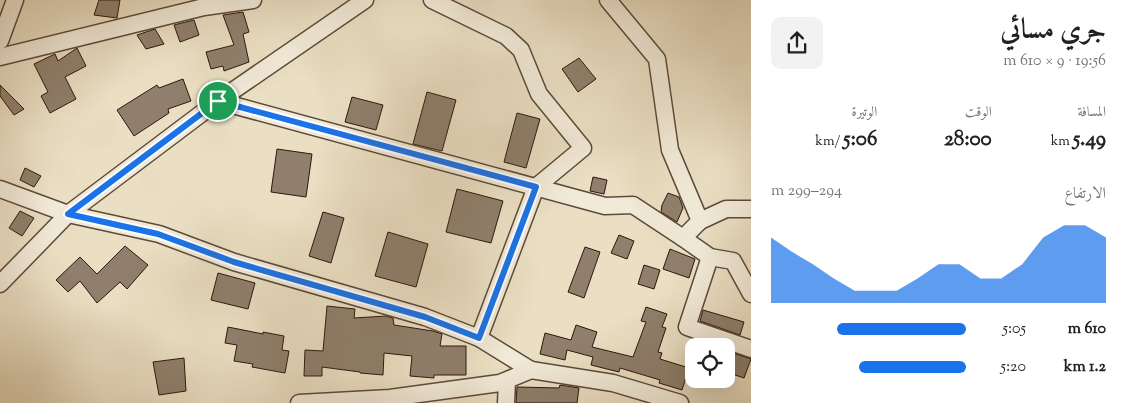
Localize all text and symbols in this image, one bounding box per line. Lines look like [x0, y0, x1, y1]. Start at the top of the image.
text: جري مسائي [1000, 11, 1106, 51]
button: share [771, 17, 823, 69]
text: 19:56 · 9 × 610 m [1003, 50, 1106, 73]
pin [197, 80, 239, 122]
icon: arrive [204, 87, 232, 115]
text: الوتيرة [852, 103, 877, 123]
text: الوقت [965, 103, 992, 123]
text: المسافة [1077, 103, 1106, 123]
text: 5:06 [843, 125, 877, 155]
text: 28:00 [944, 125, 992, 155]
text: 5.49 [1073, 125, 1106, 155]
text: /km [815, 132, 843, 152]
text: km [1051, 132, 1073, 152]
text: 294–299 m [771, 180, 842, 203]
text: الارتفاع [1064, 183, 1106, 206]
text: 5:05 [1003, 318, 1026, 341]
text: 610 m [1068, 318, 1106, 341]
map controls [685, 338, 735, 388]
button: locate [685, 338, 735, 388]
text: 5:20 [1000, 356, 1026, 379]
text: 1.2 km [1064, 356, 1106, 379]

